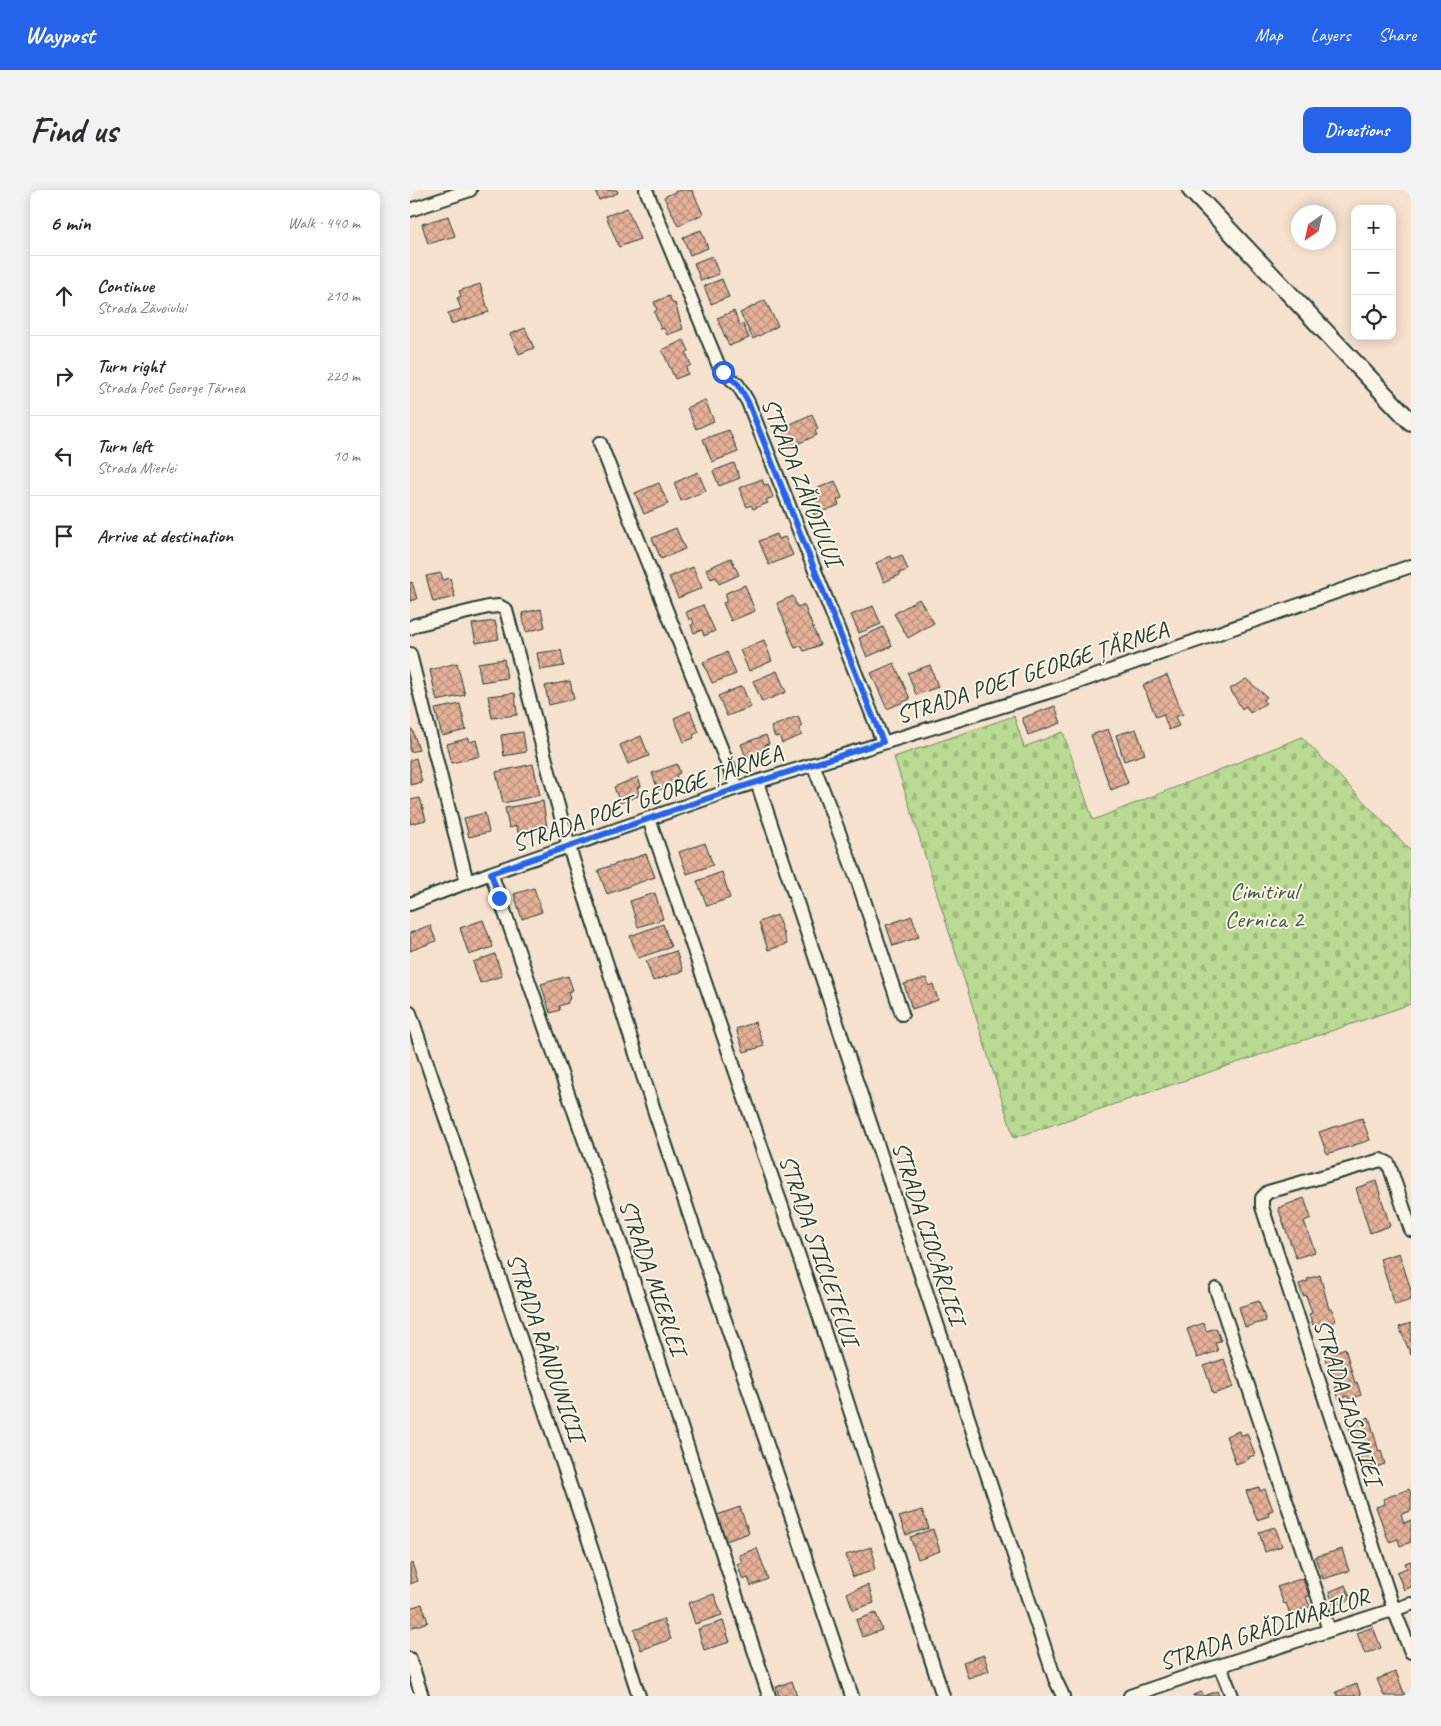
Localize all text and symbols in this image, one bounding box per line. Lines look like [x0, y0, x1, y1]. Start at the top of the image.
text: Waypost [25, 20, 95, 50]
text: Map [1255, 24, 1283, 46]
text: Layers [1311, 24, 1350, 46]
text: Share [1378, 24, 1416, 46]
button: Directions [1303, 107, 1411, 153]
text: Find us [30, 108, 117, 153]
north arrow [1291, 205, 1336, 250]
map controls [1351, 205, 1396, 340]
button: + [1351, 205, 1396, 250]
text: 6 min [50, 210, 91, 236]
text: Walk · 440 m [288, 213, 360, 233]
button: − [1351, 250, 1396, 295]
text: Continue [97, 274, 154, 298]
icon: ahead [50, 282, 78, 310]
text: 210 m [326, 286, 360, 306]
button: locate [1351, 295, 1396, 340]
text: Strada Zăvoiului [97, 298, 187, 318]
text: Turn right [97, 354, 164, 378]
route start [712, 361, 735, 384]
icon: right [50, 362, 78, 390]
text: 220 m [326, 366, 360, 386]
text: Strada Poet George Țărnea [97, 378, 245, 398]
street label: STRADA ZĂVOIULUI [755, 394, 851, 575]
text: Turn left [97, 434, 152, 458]
icon: left [50, 442, 78, 470]
text: 10 m [333, 446, 360, 466]
text: Strada Mierlei [97, 458, 176, 478]
icon: arrive [50, 522, 78, 550]
text: Arrive at destination [97, 524, 233, 548]
street label: STRADA POET GEORGE ȚĂRNEA [892, 614, 1172, 730]
street label: STRADA POET GEORGE ȚĂRNEA [508, 737, 787, 858]
park label: Cimitirul Cernica 2 [1225, 876, 1305, 934]
route end [488, 887, 511, 910]
street label: STRADA CIOCÂRLIEI [885, 1138, 974, 1332]
street label: STRADA STICLETELUI [772, 1151, 867, 1354]
street label: STRADA MIERLEI [612, 1195, 695, 1363]
street label: STRADA RÂNDUNICII [500, 1249, 594, 1450]
street label: STRADA IASOMIEI [1307, 1315, 1391, 1494]
street label: STRADA GRĂDINARILOR [1155, 1580, 1374, 1677]

